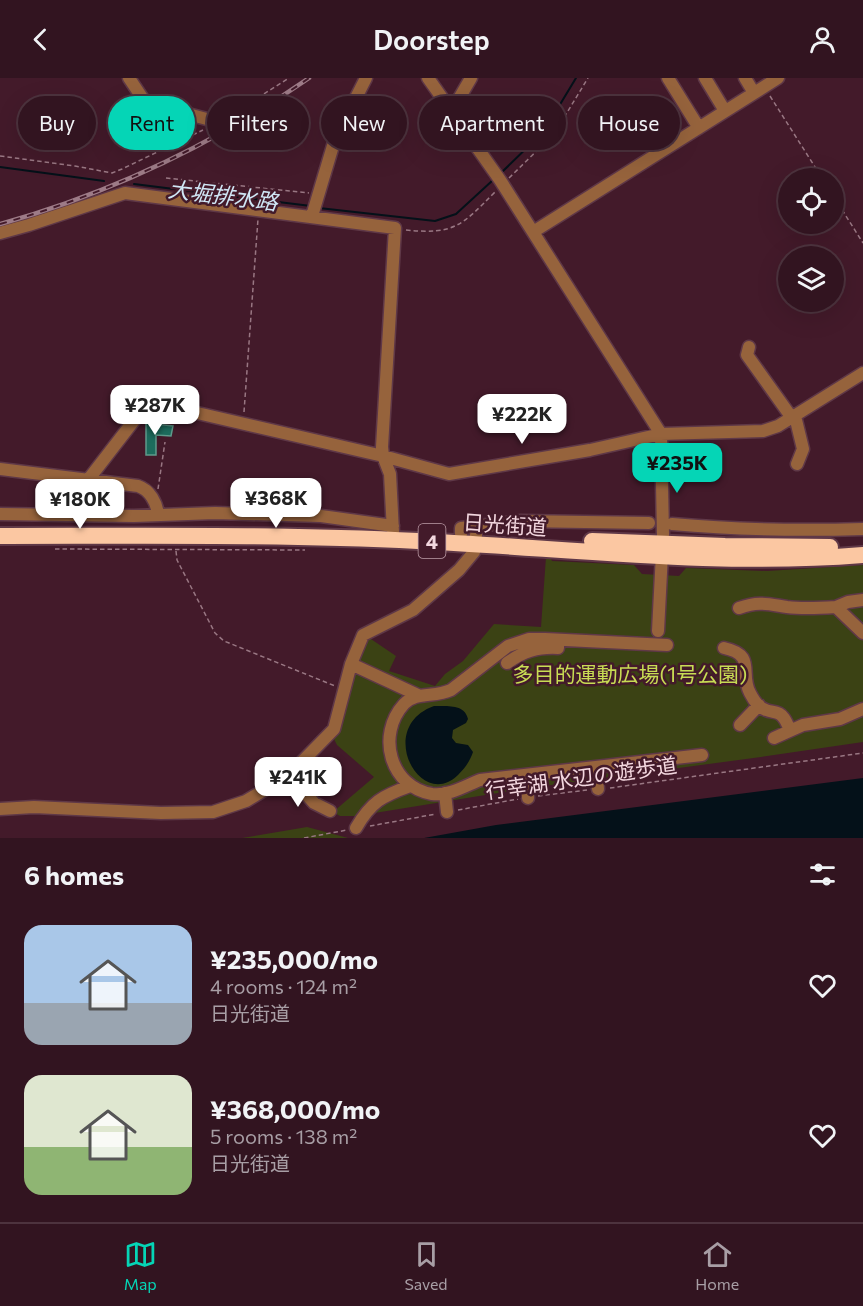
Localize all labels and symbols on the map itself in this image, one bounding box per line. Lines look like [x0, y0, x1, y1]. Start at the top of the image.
water label: 大堀排水路 [167, 175, 281, 215]
pin: ¥287K [113, 385, 197, 436]
pin: ¥222K [480, 394, 564, 445]
pin: ¥235K [635, 443, 719, 494]
pin: ¥368K [234, 478, 318, 529]
pin: ¥180K [38, 479, 122, 530]
street label: 日光街道 [462, 509, 548, 539]
road number: 4 [418, 524, 446, 558]
park label: 多目的運動広場(1号公園) [513, 661, 747, 686]
street label: 行幸湖 水辺の遊歩道 [484, 751, 678, 803]
pin: ¥241K [256, 757, 340, 808]

